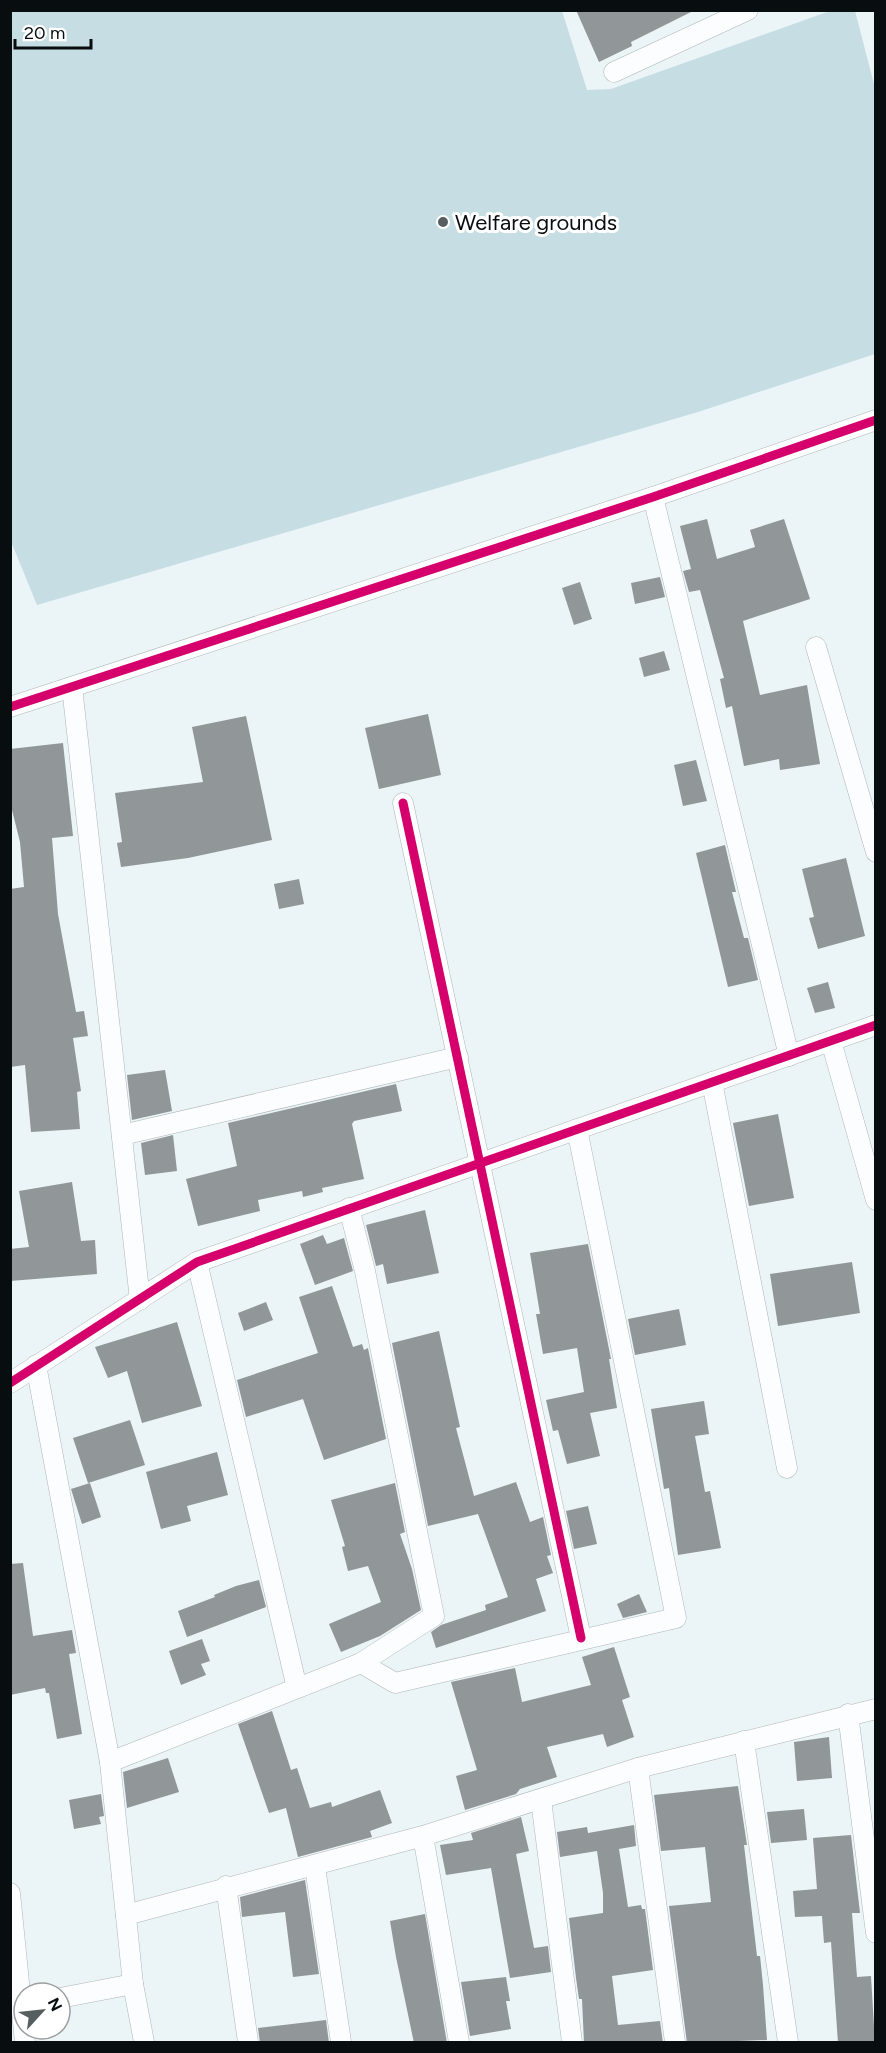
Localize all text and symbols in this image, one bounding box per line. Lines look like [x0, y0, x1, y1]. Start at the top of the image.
scale bar [15, 12, 92, 50]
text: 20 m [24, 22, 65, 44]
place label: Welfare grounds [455, 209, 617, 236]
marker: Welfare grounds [436, 215, 450, 229]
north arrow [12, 1981, 72, 2041]
text: N [44, 1995, 66, 2014]

